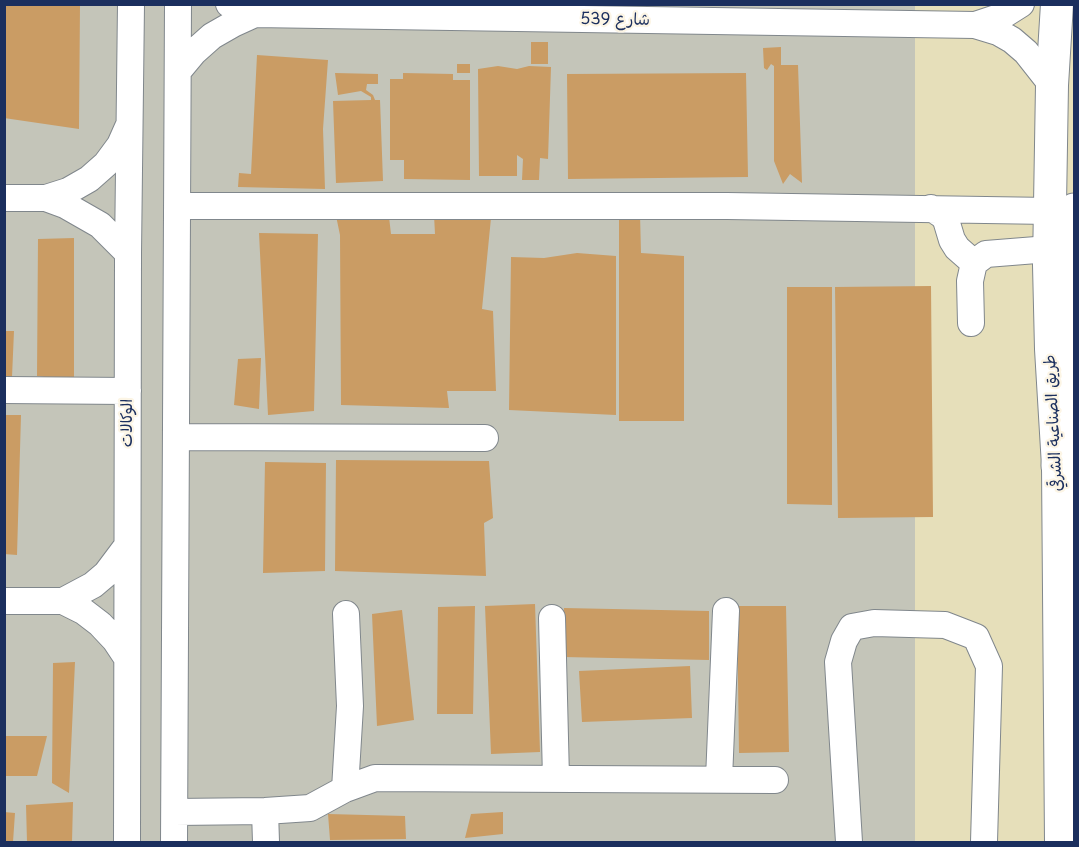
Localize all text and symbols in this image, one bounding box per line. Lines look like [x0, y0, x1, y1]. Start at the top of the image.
street label: شارع 539 [580, 10, 650, 30]
street label: طريق الصناعية الشرقي [1041, 354, 1067, 492]
street label: الوكالات [118, 399, 138, 447]

